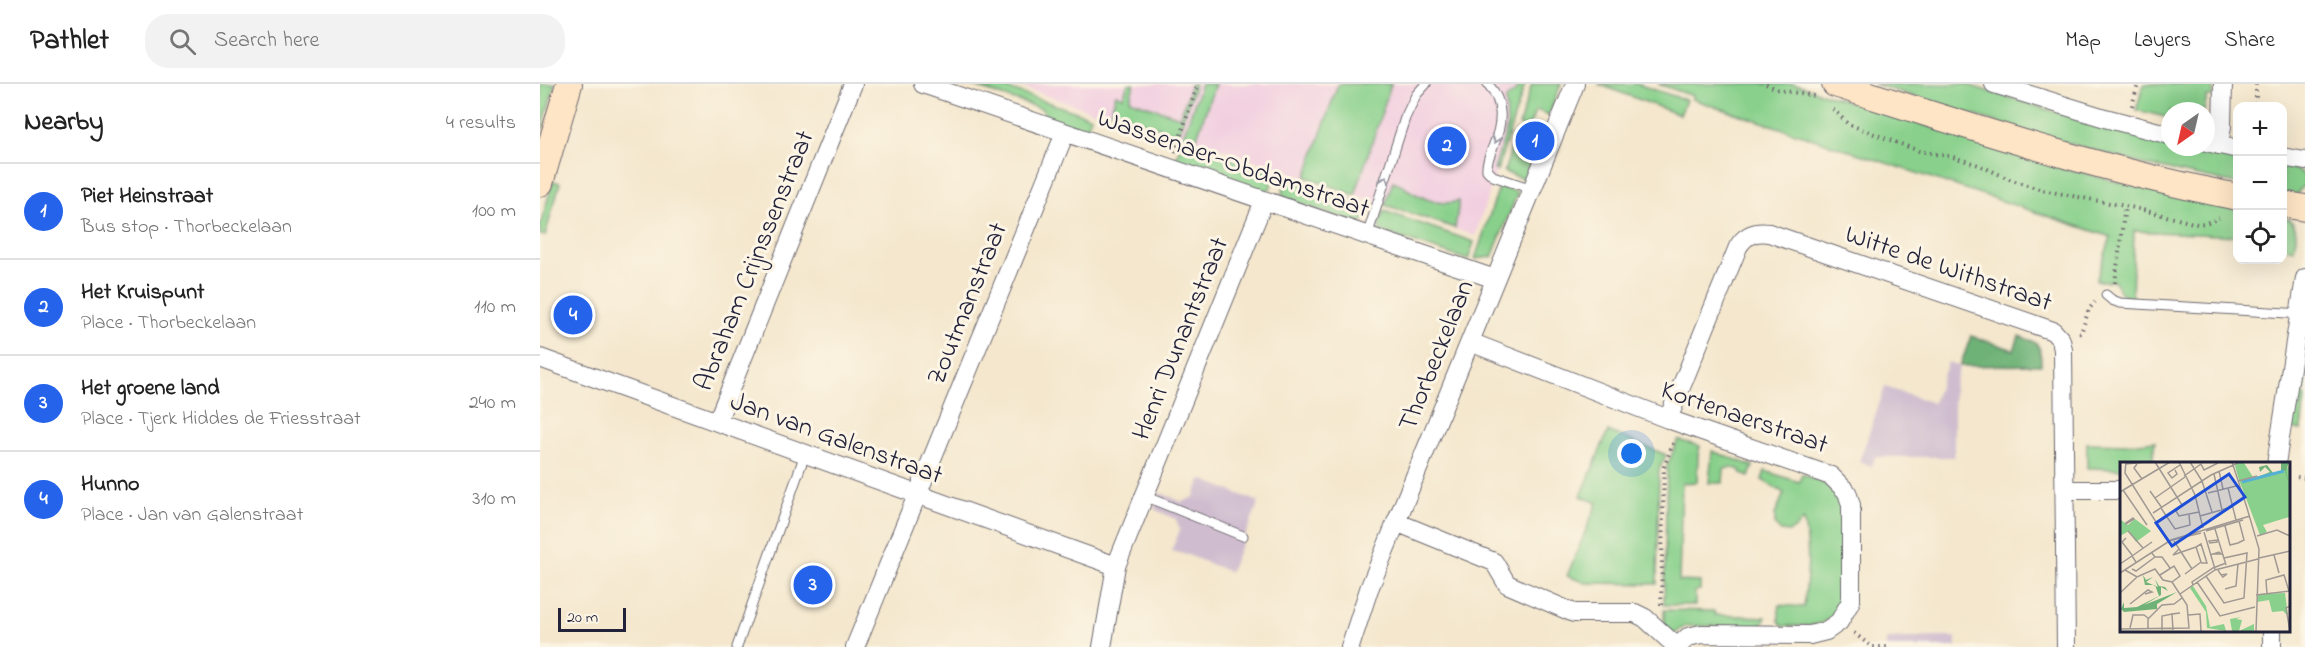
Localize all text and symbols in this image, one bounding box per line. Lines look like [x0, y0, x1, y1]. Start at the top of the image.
search box [145, 14, 565, 68]
text: Pathlet [30, 21, 109, 62]
icon: search [166, 25, 199, 58]
text: Search here [214, 25, 319, 57]
text: Map [2065, 26, 2101, 56]
text: Layers [2134, 26, 2191, 56]
text: Share [2224, 26, 2275, 56]
street label: Wassenaer-Obdamstraat [1092, 99, 1375, 229]
north arrow [2161, 102, 2215, 156]
map controls [2233, 102, 2287, 264]
button: + [2233, 102, 2287, 156]
text: Nearby [24, 104, 103, 142]
text: 4 results [446, 109, 516, 138]
pin: 1 [1516, 118, 1554, 164]
pin: 2 [1428, 124, 1466, 168]
street label: Abraham Crijnssenstraat [685, 125, 825, 397]
one-way arrow [1491, 133, 1503, 144]
button: − [2233, 156, 2287, 210]
one-way arrow [1378, 175, 1391, 186]
text: Piet Heinstraat [81, 181, 213, 213]
text: 1 [40, 197, 47, 226]
text: 100 m [472, 197, 516, 226]
button: locate [2233, 210, 2287, 264]
text: Bus stop · Thorbeckelaan [81, 213, 292, 242]
street label: Witte de Withstraat [1839, 216, 2057, 323]
street label: Zoutmanstraat [918, 217, 1019, 391]
street label: Henri Dunantstraat [1123, 232, 1240, 446]
street label: Thorbeckelaan [1389, 274, 1485, 437]
text: Het Kruispunt [81, 277, 204, 309]
pin: 4 [554, 292, 592, 338]
text: 2 [39, 293, 48, 322]
text: 110 m [474, 293, 516, 322]
text: Place · Thorbeckelaan [81, 309, 256, 338]
street label: Kortenaerstraat [1655, 372, 1833, 465]
text: Het groene land [81, 373, 220, 405]
street label: Jan van Galenstraat [724, 383, 948, 496]
text: 3 [39, 389, 48, 418]
text: 240 m [469, 389, 516, 418]
text: Place · Tjerk Hiddes de Friesstraat [81, 405, 361, 434]
your location [1617, 439, 1646, 468]
inset map [2120, 462, 2290, 632]
text: Hunno [81, 469, 139, 501]
text: 4 [39, 485, 48, 514]
text: 310 m [472, 485, 516, 514]
text: Place · Jan van Galenstraat [81, 501, 303, 530]
pin: 3 [794, 562, 832, 608]
scale bar [558, 605, 626, 632]
text: 20 m [567, 606, 598, 630]

